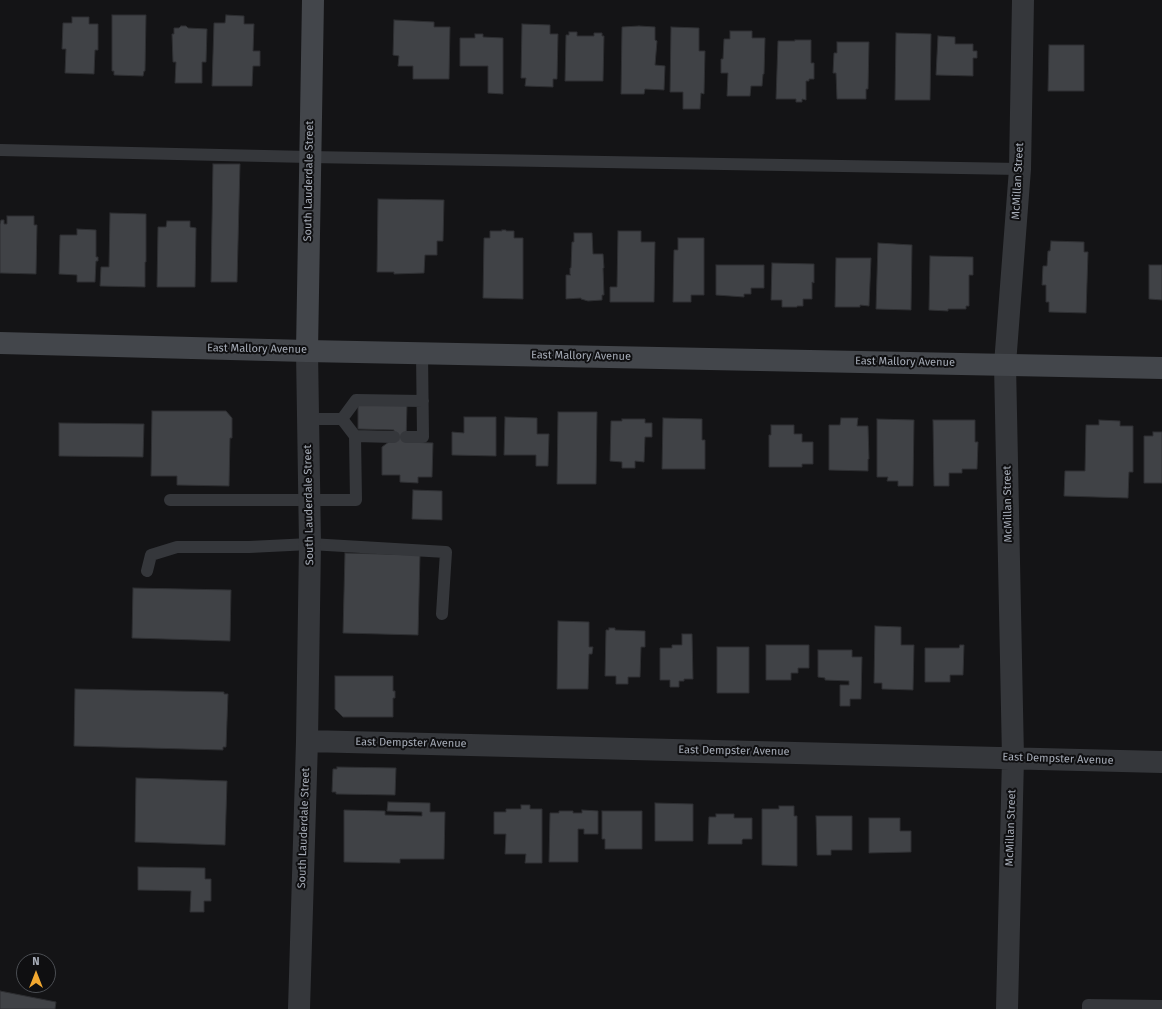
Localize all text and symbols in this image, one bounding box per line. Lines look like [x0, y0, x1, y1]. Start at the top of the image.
street label: South Lauderdale Street [301, 121, 317, 241]
street label: McMillan Street [1009, 142, 1027, 220]
street label: East Mallory Avenue [207, 342, 307, 356]
street label: East Mallory Avenue [531, 349, 631, 363]
street label: East Mallory Avenue [855, 355, 955, 369]
street label: South Lauderdale Street [301, 445, 317, 565]
street label: McMillan Street [1001, 465, 1015, 543]
street label: East Dempster Avenue [355, 735, 467, 751]
street label: East Dempster Avenue [678, 743, 790, 759]
street label: East Dempster Avenue [1002, 750, 1114, 768]
street label: South Lauderdale Street [295, 767, 313, 889]
street label: McMillan Street [1003, 789, 1019, 867]
north arrow [16, 953, 56, 993]
text: N [32, 955, 40, 968]

